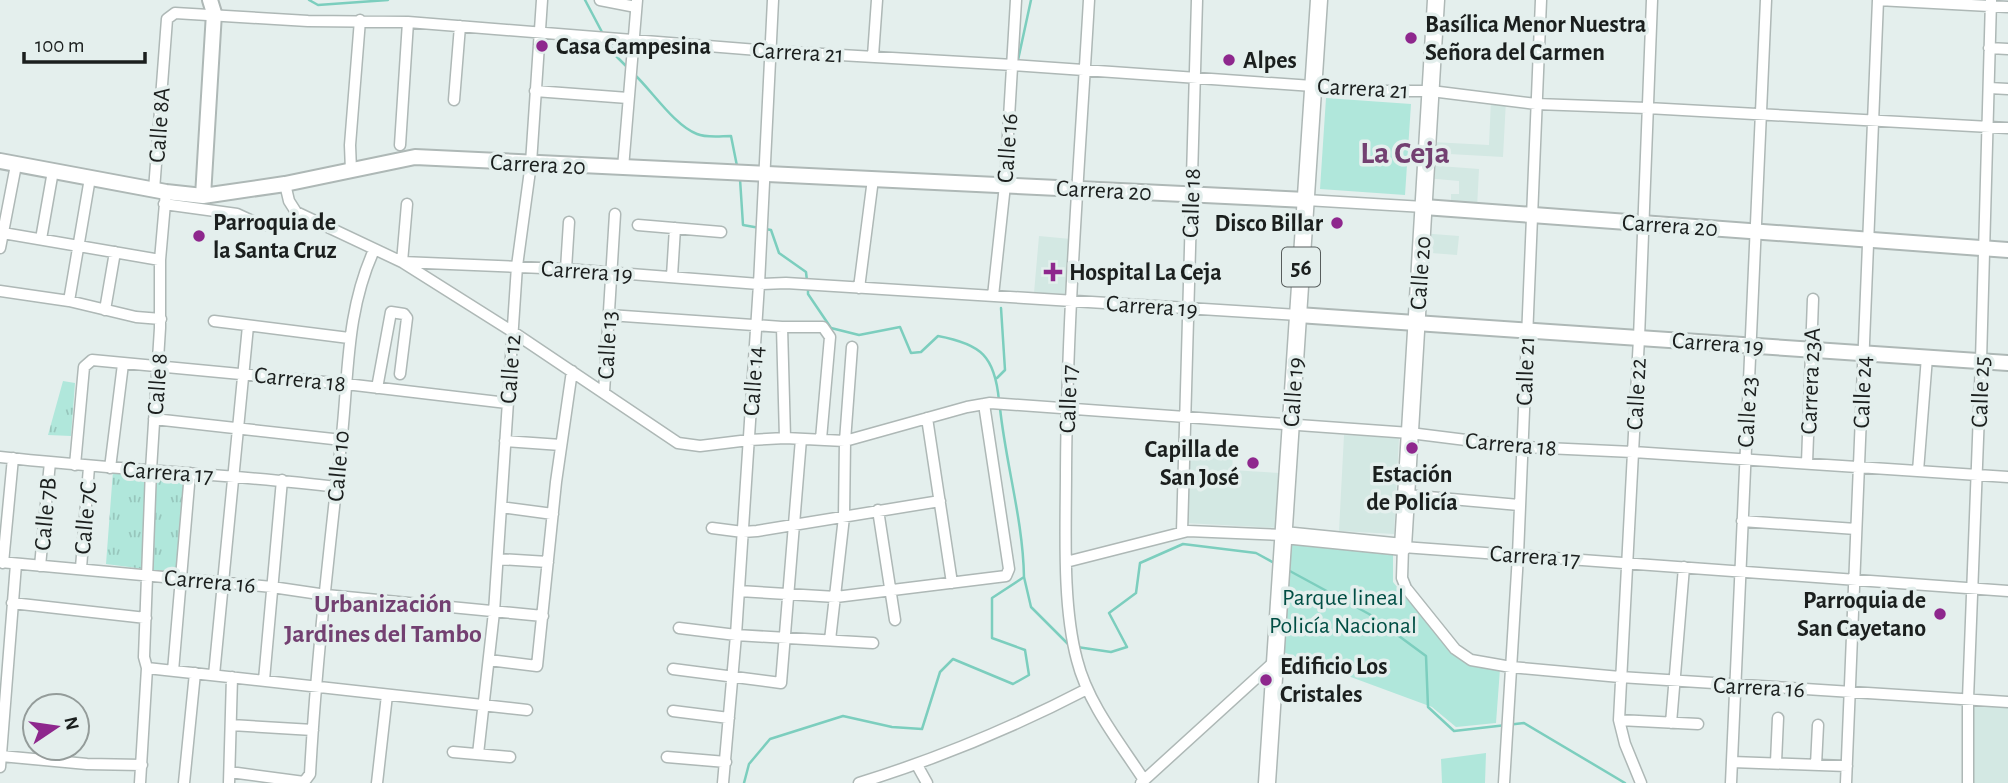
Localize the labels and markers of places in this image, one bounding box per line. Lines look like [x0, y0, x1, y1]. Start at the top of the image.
place label: Basílica Menor Nuestra Señora del Carmen [1425, 13, 1646, 65]
marker: Basílica Menor Nuestra Señora del Carmen [1403, 30, 1419, 46]
place label: Casa Campesina [556, 35, 711, 59]
marker: Casa Campesina [534, 38, 550, 54]
place label: Alpes [1243, 49, 1297, 73]
marker: Alpes [1221, 52, 1237, 68]
place label: Parroquia de la Santa Cruz [213, 211, 337, 263]
place label: Disco Billar [1215, 212, 1324, 236]
marker: Disco Billar [1329, 215, 1345, 231]
marker: Parroquia de la Santa Cruz [191, 228, 207, 244]
place label: Hospital La Ceja [1069, 261, 1222, 285]
marker: Hospital La Ceja [1043, 262, 1063, 282]
place label: Capilla de San José [1145, 438, 1239, 490]
marker: Estación de Policía [1404, 440, 1420, 456]
marker: Capilla de San José [1245, 455, 1261, 471]
place label: Estación de Policía [1366, 463, 1458, 515]
place label: Parroquia de San Cayetano [1797, 589, 1926, 641]
marker: Parroquia de San Cayetano [1932, 606, 1948, 622]
place label: Edificio Los Cristales [1280, 655, 1387, 707]
marker: Edificio Los Cristales [1258, 672, 1274, 688]

